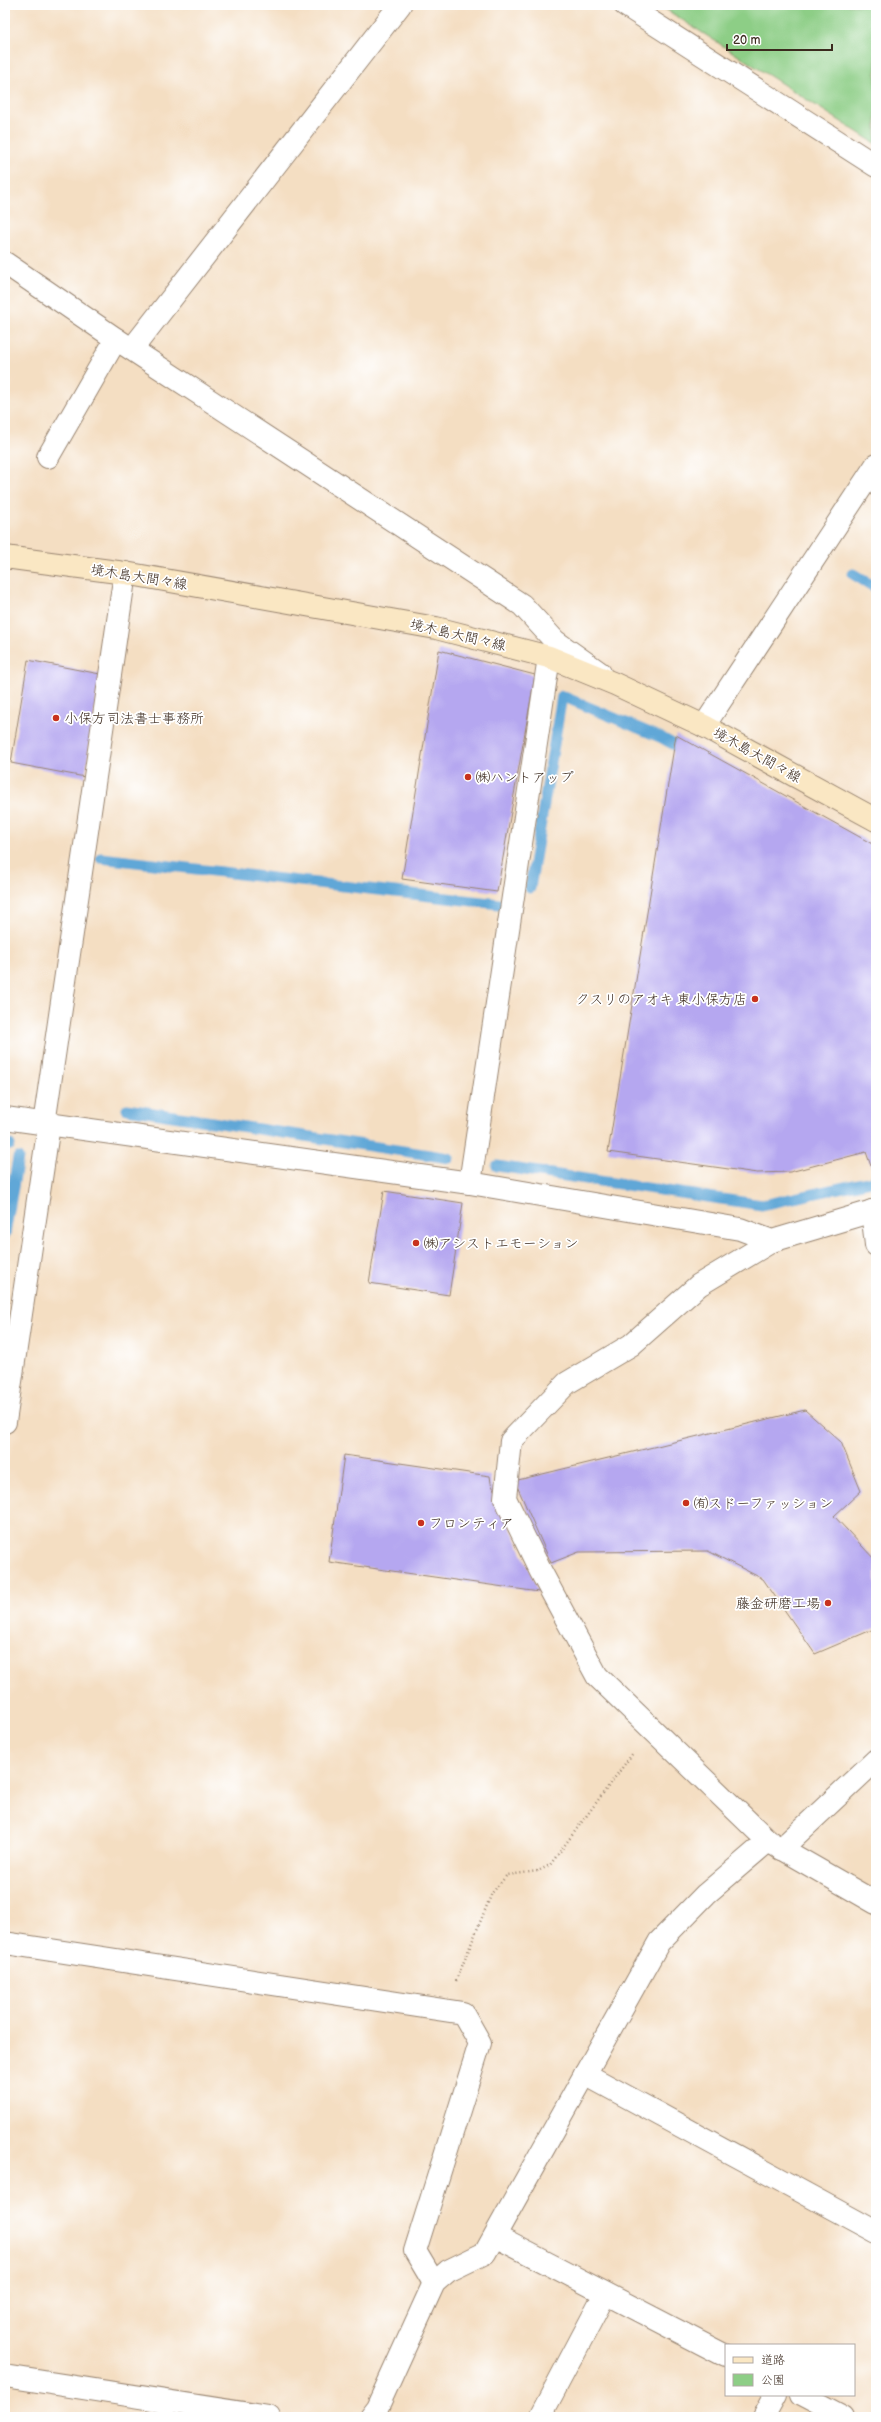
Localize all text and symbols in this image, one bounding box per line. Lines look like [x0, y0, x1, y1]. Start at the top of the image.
scale bar [727, 26, 832, 52]
text: 20 m [733, 33, 760, 48]
street label: 境木島大間々線 [89, 561, 189, 593]
street label: 境木島大間々線 [408, 616, 508, 654]
place label: 小保方司法書士事務所 [64, 710, 204, 727]
marker: 小保方司法書士事務所 [51, 713, 61, 723]
street label: 境木島大間々線 [710, 724, 804, 786]
place label: ㈱ハントアップ [476, 769, 574, 786]
marker: ㈱ハントアップ [463, 772, 473, 782]
place label: クスリのアオキ 東小保方店 [576, 991, 747, 1008]
marker: クスリのアオキ 東小保方店 [750, 994, 760, 1004]
place label: ㈱アシストエモーション [424, 1235, 579, 1252]
marker: ㈱アシストエモーション [411, 1238, 421, 1248]
place label: ㈲スドーファッション [694, 1495, 833, 1512]
marker: ㈲スドーファッション [681, 1498, 691, 1508]
place label: フロンティア [429, 1515, 514, 1532]
marker: フロンティア [416, 1518, 426, 1528]
place label: 藤金研磨工場 [736, 1595, 820, 1612]
marker: 藤金研磨工場 [823, 1598, 833, 1608]
legend [725, 2344, 855, 2396]
text: 道路 [761, 2353, 785, 2368]
text: 公園 [761, 2373, 785, 2388]

